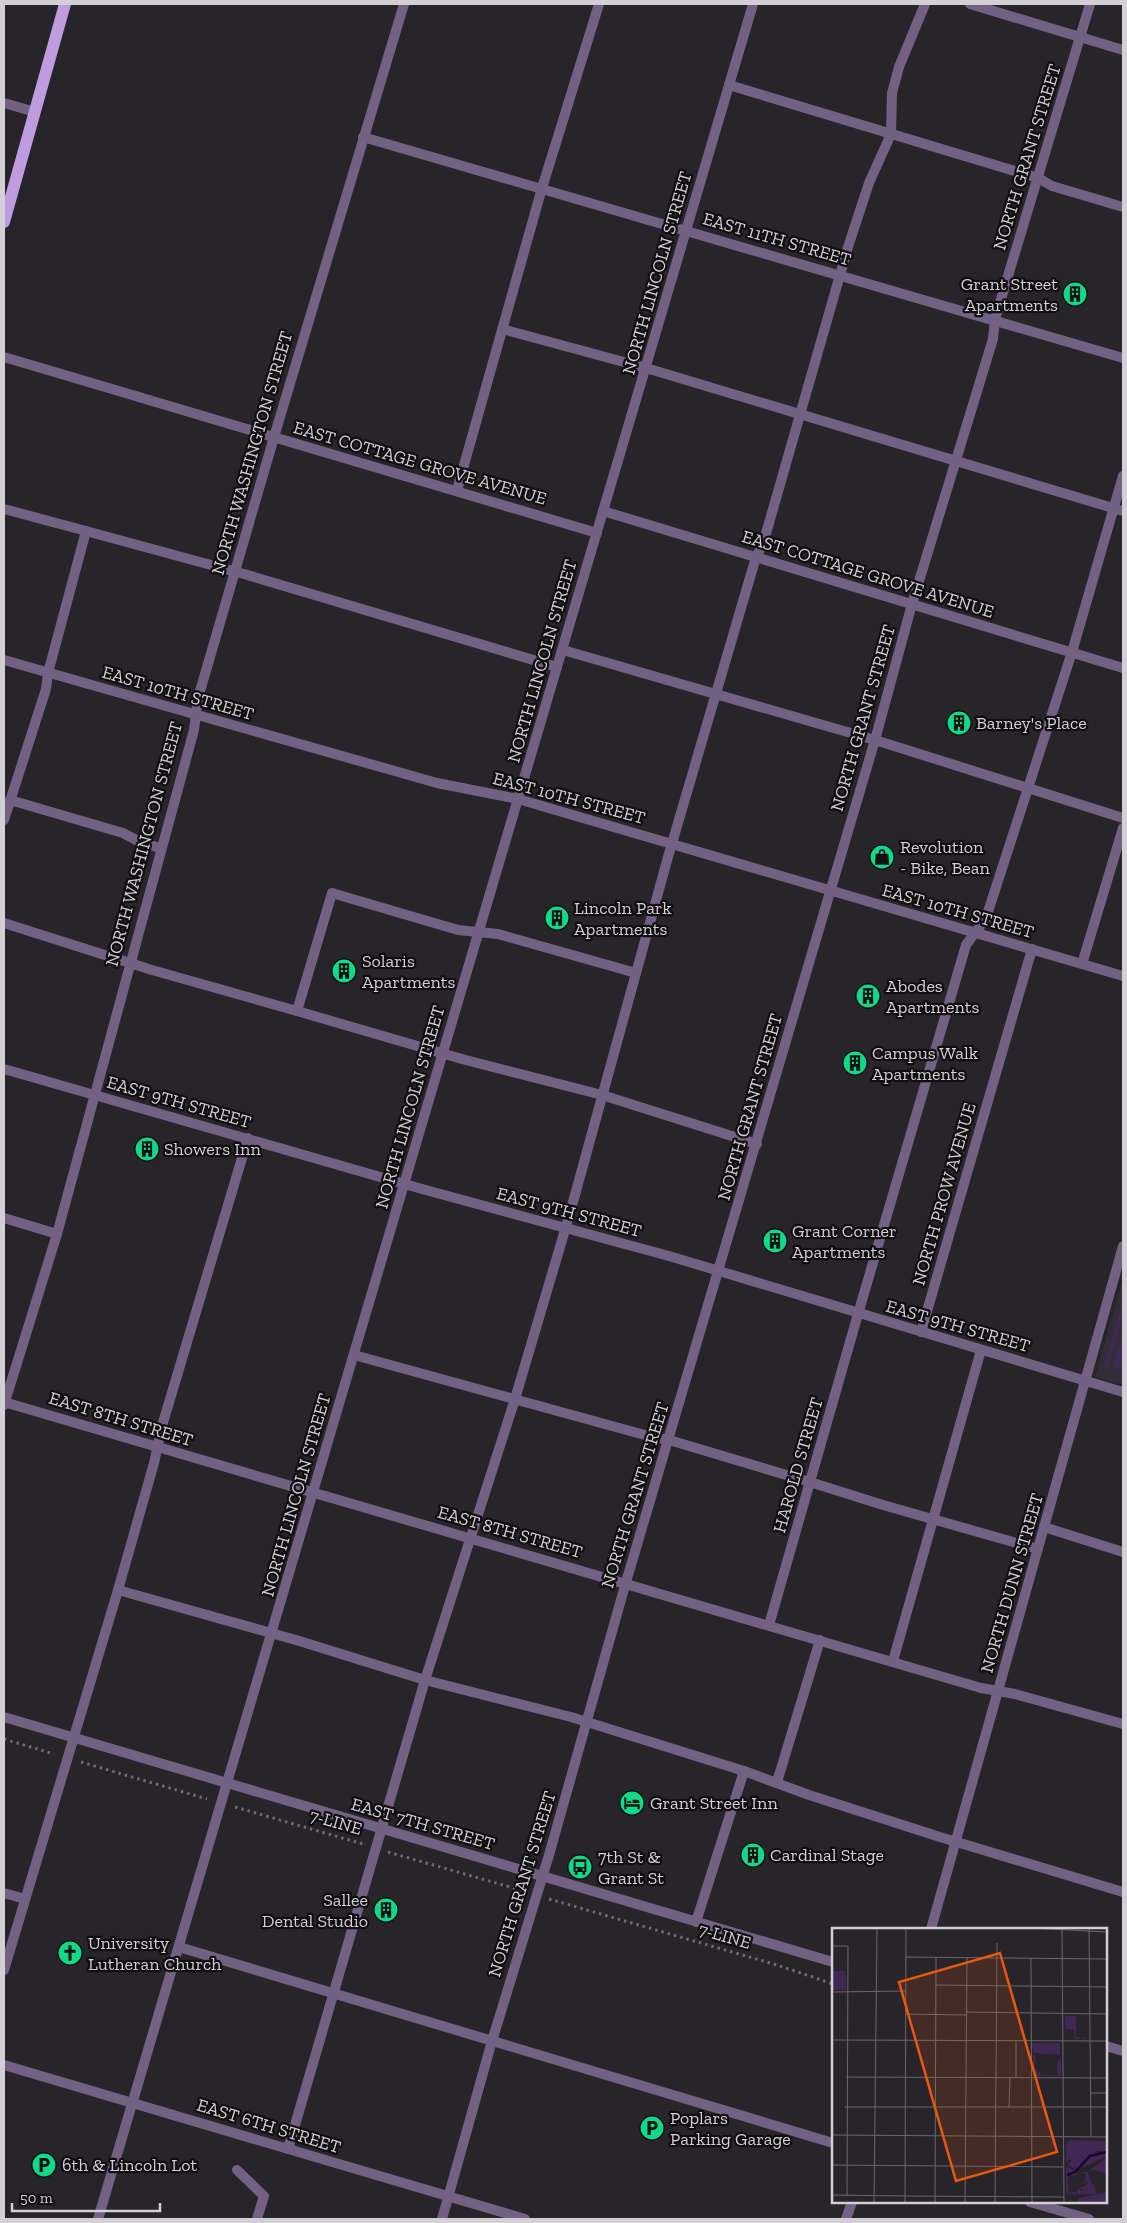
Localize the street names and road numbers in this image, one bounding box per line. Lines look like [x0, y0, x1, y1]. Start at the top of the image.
street label: NORTH GRANT STREET [988, 61, 1066, 253]
street label: NORTH LINCOLN STREET [617, 169, 697, 377]
street label: EAST 11TH STREET [700, 207, 854, 271]
street label: NORTH WASHINGTON STREET [207, 329, 297, 577]
street label: EAST COTTAGE GROVE AVENUE [291, 416, 549, 510]
street label: EAST COTTAGE GROVE AVENUE [739, 525, 997, 623]
street label: NORTH LINCOLN STREET [502, 557, 582, 765]
street label: NORTH GRANT STREET [826, 622, 900, 814]
street label: EAST 10TH STREET [100, 661, 256, 725]
street label: NORTH WASHINGTON STREET [101, 719, 187, 969]
street label: EAST 10TH STREET [490, 767, 648, 829]
street label: EAST 10TH STREET [880, 879, 1036, 943]
street label: NORTH LINCOLN STREET [370, 1003, 450, 1211]
street label: NORTH GRANT STREET [713, 1011, 787, 1203]
street label: EAST 9TH STREET [104, 1071, 254, 1133]
street label: NORTH PROW AVENUE [907, 1100, 981, 1288]
street label: EAST 9TH STREET [494, 1182, 644, 1242]
street label: EAST 9TH STREET [883, 1295, 1033, 1357]
street label: EAST 8TH STREET [46, 1387, 196, 1451]
street label: NORTH LINCOLN STREET [256, 1391, 336, 1599]
street label: HAROLD STREET [768, 1395, 828, 1535]
street label: NORTH GRANT STREET [596, 1399, 674, 1591]
street label: NORTH DUNN STREET [976, 1491, 1048, 1675]
street label: EAST 8TH STREET [435, 1501, 585, 1563]
street label: NORTH GRANT STREET [483, 1788, 561, 1980]
street label: EAST 7TH STREET [349, 1793, 497, 1855]
street label: 7-LINE [307, 1804, 365, 1840]
street label: 7-LINE [696, 1918, 754, 1954]
street label: EAST 6TH STREET [194, 2094, 344, 2158]

